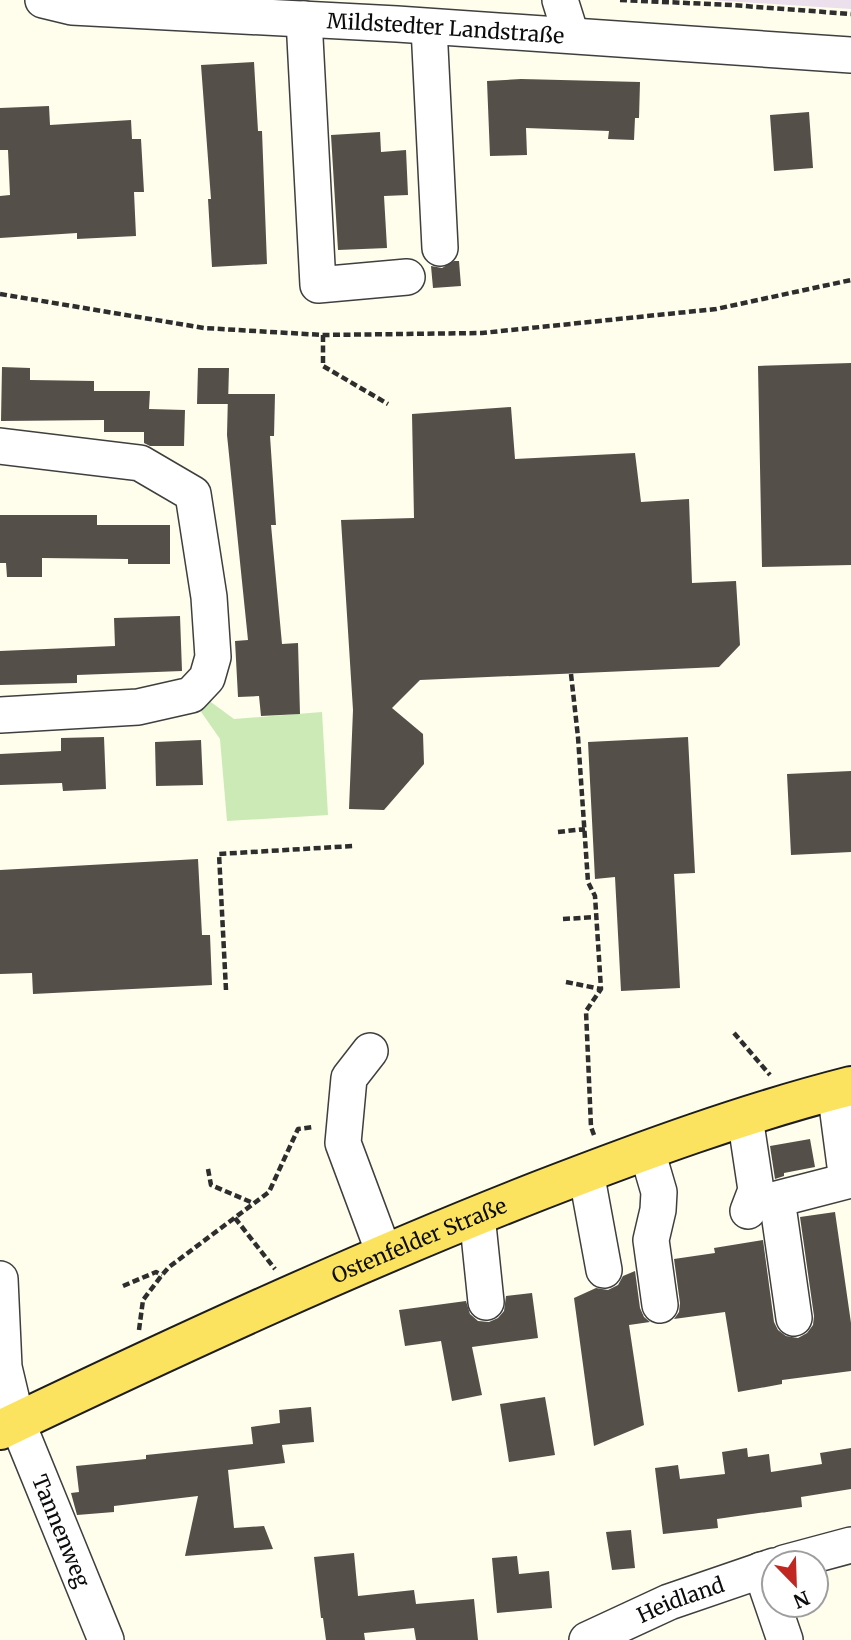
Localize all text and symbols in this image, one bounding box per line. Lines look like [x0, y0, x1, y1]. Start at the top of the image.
street label: Mildstedter Landstraße [326, 7, 565, 49]
street label: Ostenfelder Straße [327, 1191, 511, 1289]
street label: Tannenweg [26, 1470, 97, 1591]
north arrow [760, 1549, 830, 1619]
street label: Heidland [632, 1571, 728, 1629]
text: N [790, 1586, 813, 1614]

